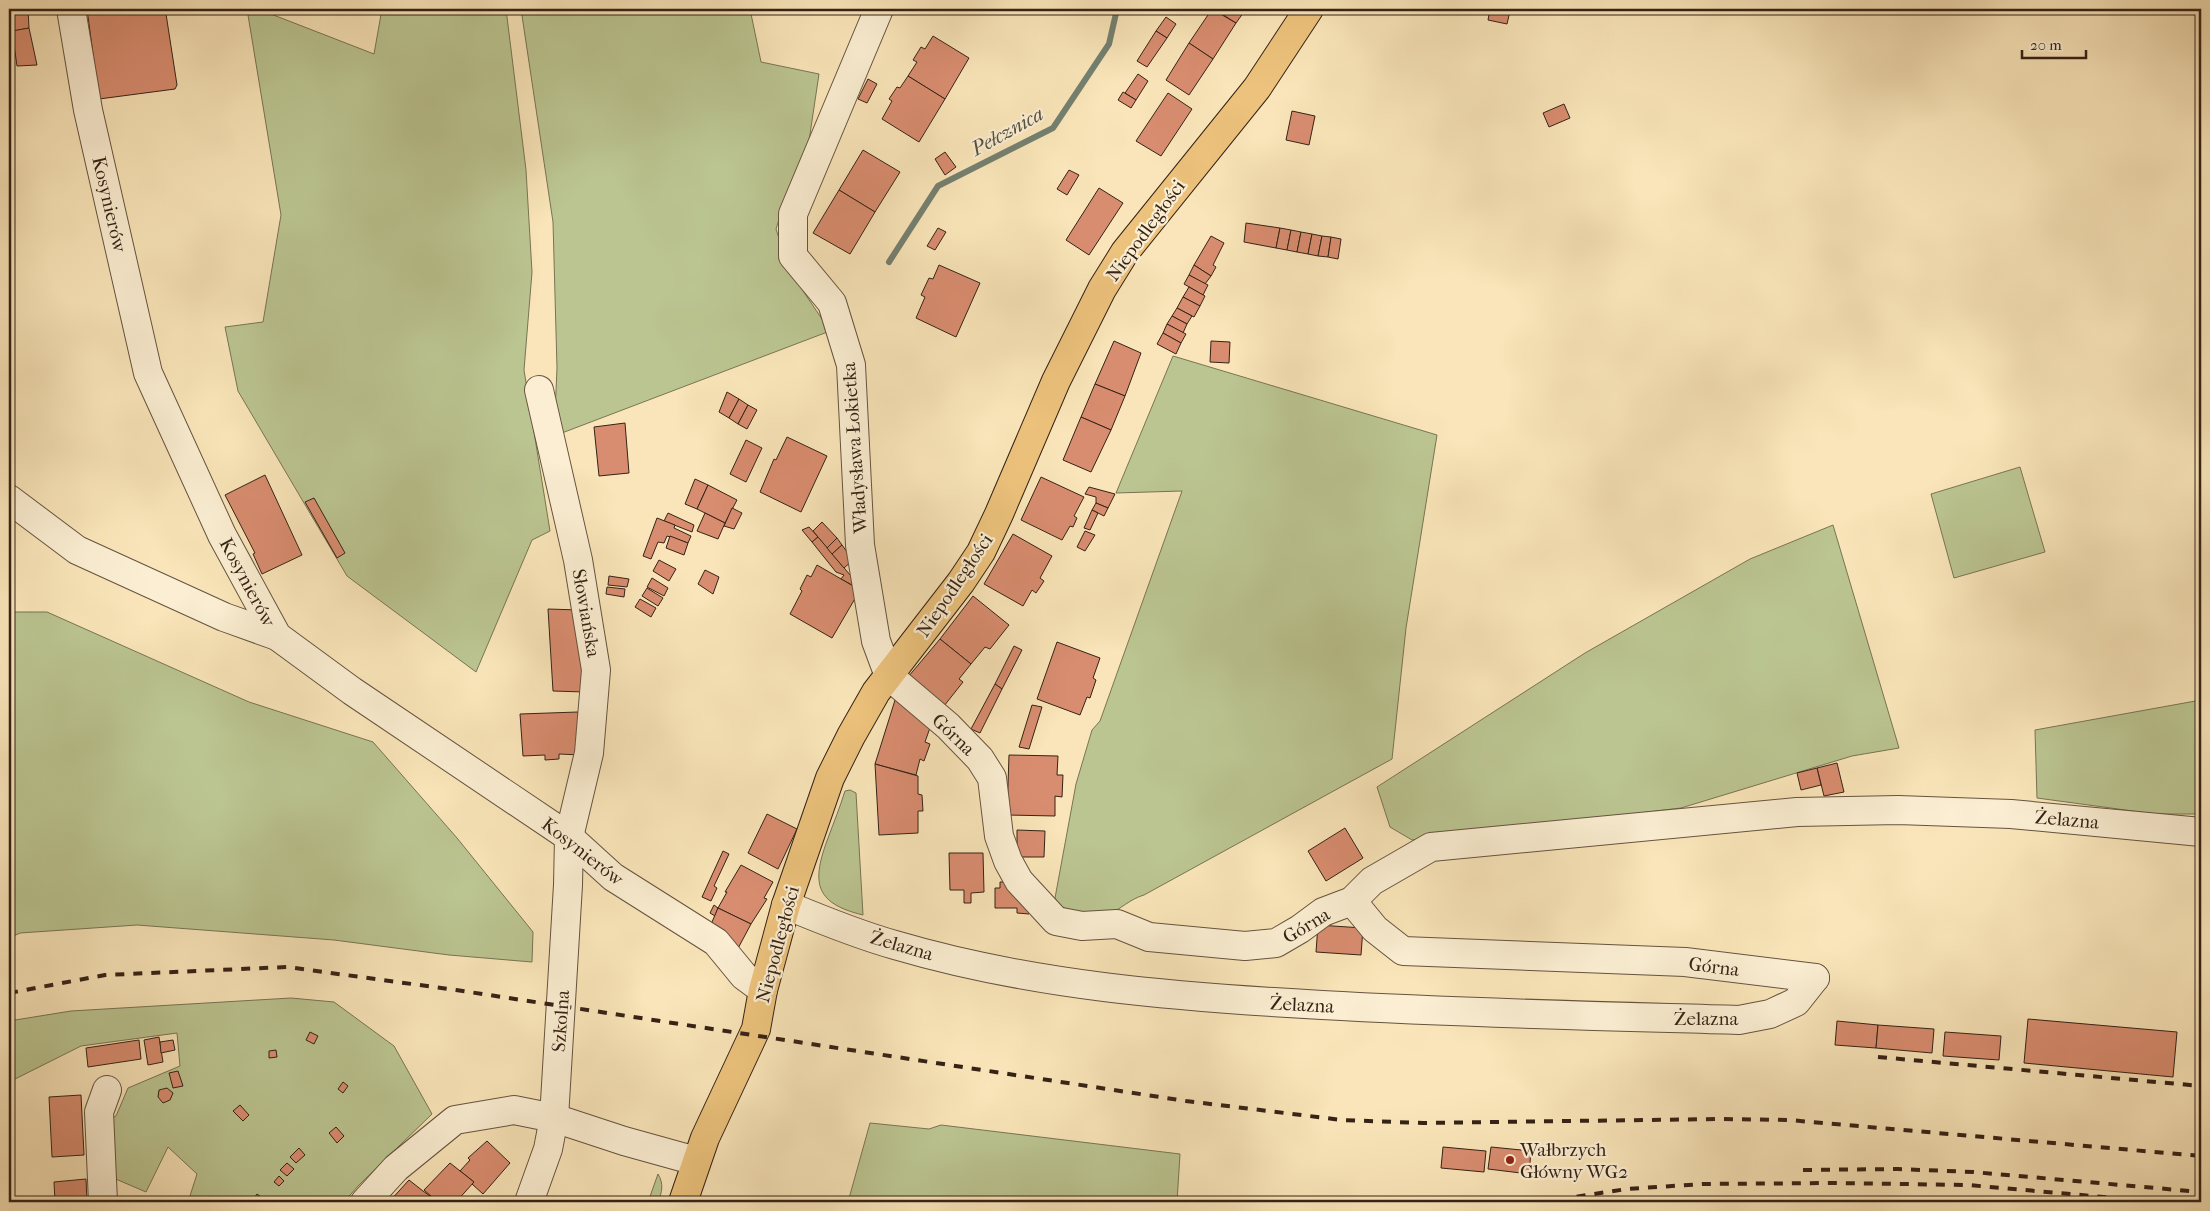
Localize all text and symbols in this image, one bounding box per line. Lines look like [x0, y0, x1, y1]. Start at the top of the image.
scale bar [2022, 28, 2086, 60]
text: 20 m [2030, 36, 2062, 54]
water label: Pełcznica [966, 102, 1047, 161]
street label: Kosynierów [87, 154, 131, 255]
street label: Niepodległości [1102, 175, 1190, 286]
street label: Władysława Łokietka [838, 362, 872, 535]
street label: Niepodległości [912, 529, 998, 641]
street label: Kosynierów [215, 534, 280, 631]
street label: Słowiańska [567, 567, 605, 659]
street label: Górna [927, 709, 979, 760]
street label: Żelazna [2034, 806, 2100, 834]
street label: Kosynierów [537, 813, 628, 891]
street label: Niepodległości [752, 883, 804, 1005]
street label: Górna [1279, 903, 1334, 948]
street label: Żelazna [868, 927, 936, 965]
street label: Górna [1687, 953, 1741, 981]
street label: Szkolna [548, 989, 574, 1053]
street label: Żelazna [1269, 992, 1335, 1018]
street label: Żelazna [1674, 1008, 1738, 1030]
place label: Wałbrzych Główny WG2 [1519, 1139, 1628, 1183]
marker: Wałbrzych Główny WG2 [1504, 1154, 1516, 1166]

